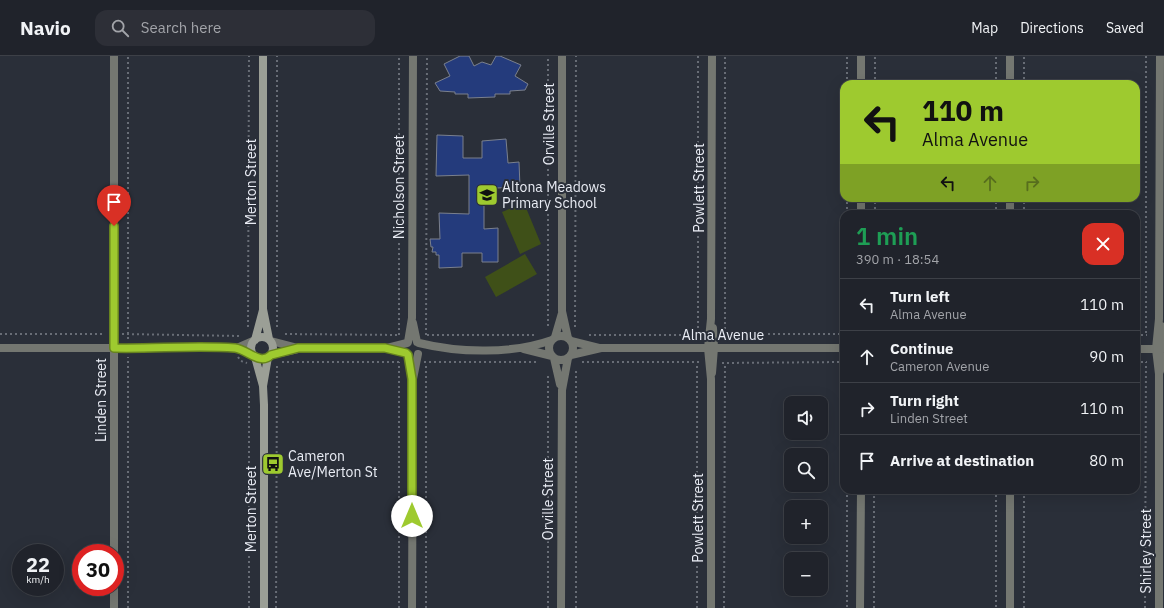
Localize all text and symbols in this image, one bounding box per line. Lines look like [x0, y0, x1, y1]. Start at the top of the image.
search box [95, 10, 375, 46]
text: Navio [20, 16, 71, 40]
icon: search [109, 17, 131, 39]
text: Search here [141, 18, 221, 37]
text: Map [971, 19, 998, 37]
text: Directions [1020, 19, 1084, 37]
text: Saved [1106, 19, 1144, 37]
street label: Orville Street [540, 83, 558, 165]
text: 110 m [922, 92, 1004, 129]
icon: left [856, 96, 908, 148]
text: Alma Avenue [922, 128, 1028, 151]
street label: Nicholson Street [390, 135, 408, 239]
street label: Merton Street [242, 139, 260, 225]
street label: Powlett Street [690, 143, 708, 233]
icon: left [937, 172, 959, 194]
icon: ahead [979, 172, 1001, 194]
icon: right [1021, 172, 1043, 194]
place label: Altona Meadows Primary School [502, 178, 606, 212]
school or university icon: Altona Meadows Primary School [474, 182, 500, 208]
pin [97, 185, 131, 226]
icon: arrive [103, 191, 125, 213]
text: 1 min [856, 220, 918, 252]
button: close [1082, 223, 1124, 265]
text: 390 m · 18:54 [856, 251, 939, 268]
text: Turn left [890, 287, 950, 306]
icon: left [856, 294, 878, 316]
text: 110 m [1080, 295, 1124, 314]
text: Alma Avenue [890, 306, 967, 323]
street label: Alma Avenue [682, 326, 765, 344]
text: Continue [890, 339, 954, 358]
icon: ahead [856, 346, 878, 368]
text: 90 m [1089, 347, 1124, 366]
street label: Linden Street [92, 358, 110, 442]
text: Cameron Avenue [890, 358, 989, 375]
text: Turn right [890, 391, 959, 410]
map controls [784, 396, 828, 596]
button: sound [784, 396, 828, 440]
icon: right [856, 398, 878, 420]
text: 110 m [1080, 399, 1124, 418]
text: Linden Street [890, 410, 968, 427]
place label: Cameron Ave/Merton St [288, 447, 378, 481]
button: search [784, 448, 828, 492]
icon: arrive [856, 450, 878, 472]
bus stop icon: Cameron Ave/Merton St [260, 451, 286, 477]
text: Arrive at destination [890, 451, 1034, 470]
text: 80 m [1089, 451, 1124, 470]
street label: Orville Street [539, 458, 557, 540]
street label: Merton Street [242, 466, 260, 552]
street label: Powlett Street [689, 473, 707, 563]
position arrow [391, 495, 433, 537]
button: + [784, 500, 828, 544]
street label: Shirley Street [1137, 508, 1155, 593]
speed limit sign: 30 [72, 544, 124, 596]
text: 22 [26, 551, 50, 578]
button: − [784, 552, 828, 596]
text: km/h [26, 573, 50, 586]

